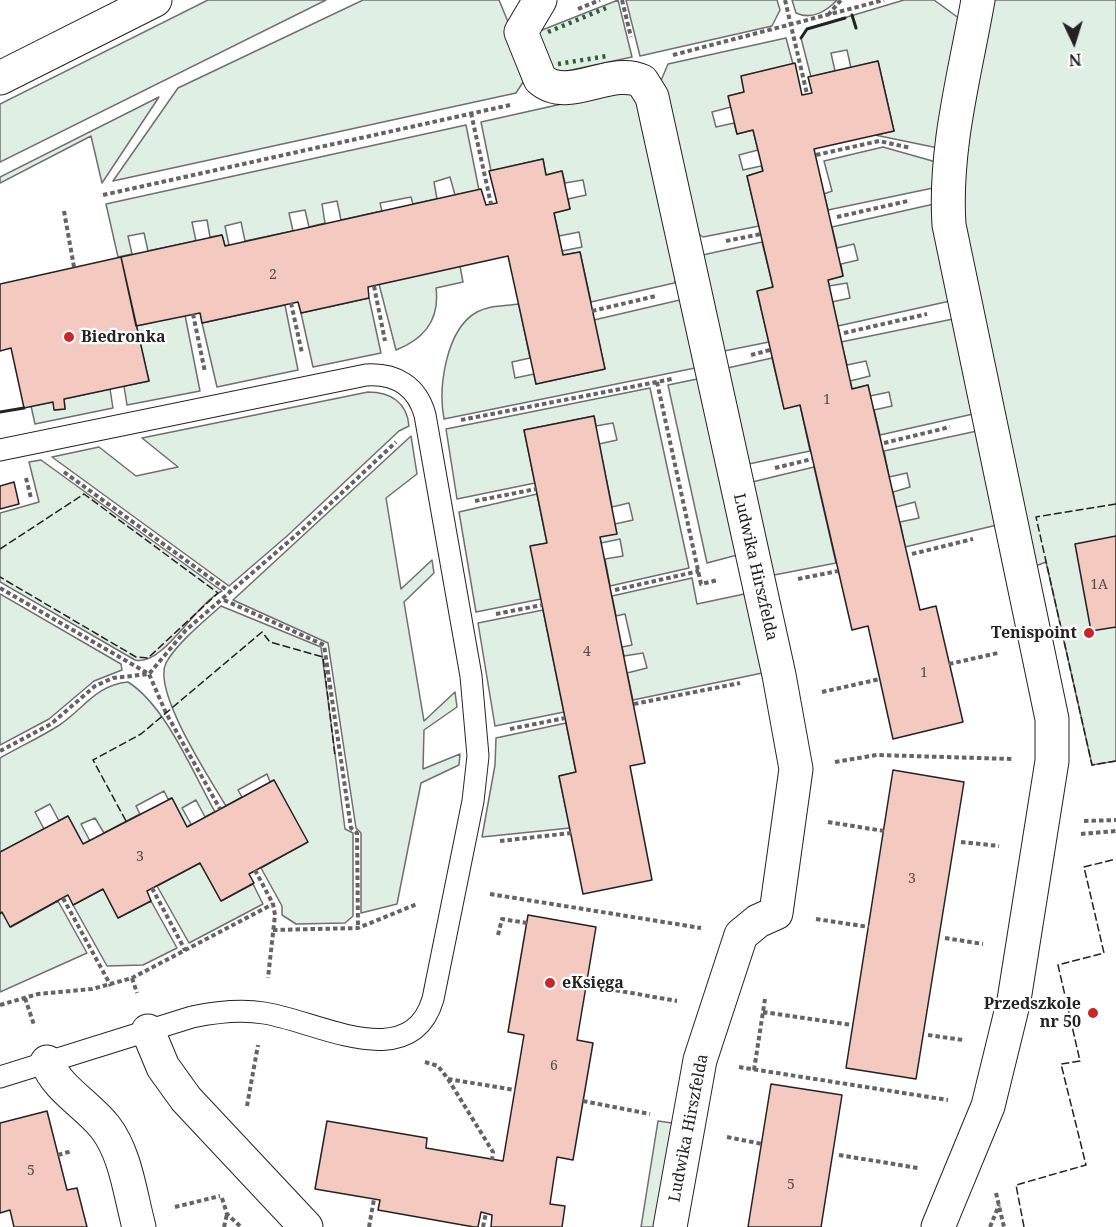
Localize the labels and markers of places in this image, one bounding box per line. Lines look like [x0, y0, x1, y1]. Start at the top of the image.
place label: Biedronka [81, 327, 166, 347]
marker: Biedronka [62, 330, 76, 344]
place label: Tenispoint [991, 623, 1077, 643]
marker: Tenispoint [1082, 626, 1096, 640]
place label: eKsięga [562, 973, 624, 993]
marker: eKsięga [543, 976, 557, 990]
place label: Przedszkole nr 50 [984, 994, 1081, 1032]
marker: Przedszkole nr 50 [1086, 1006, 1100, 1020]

